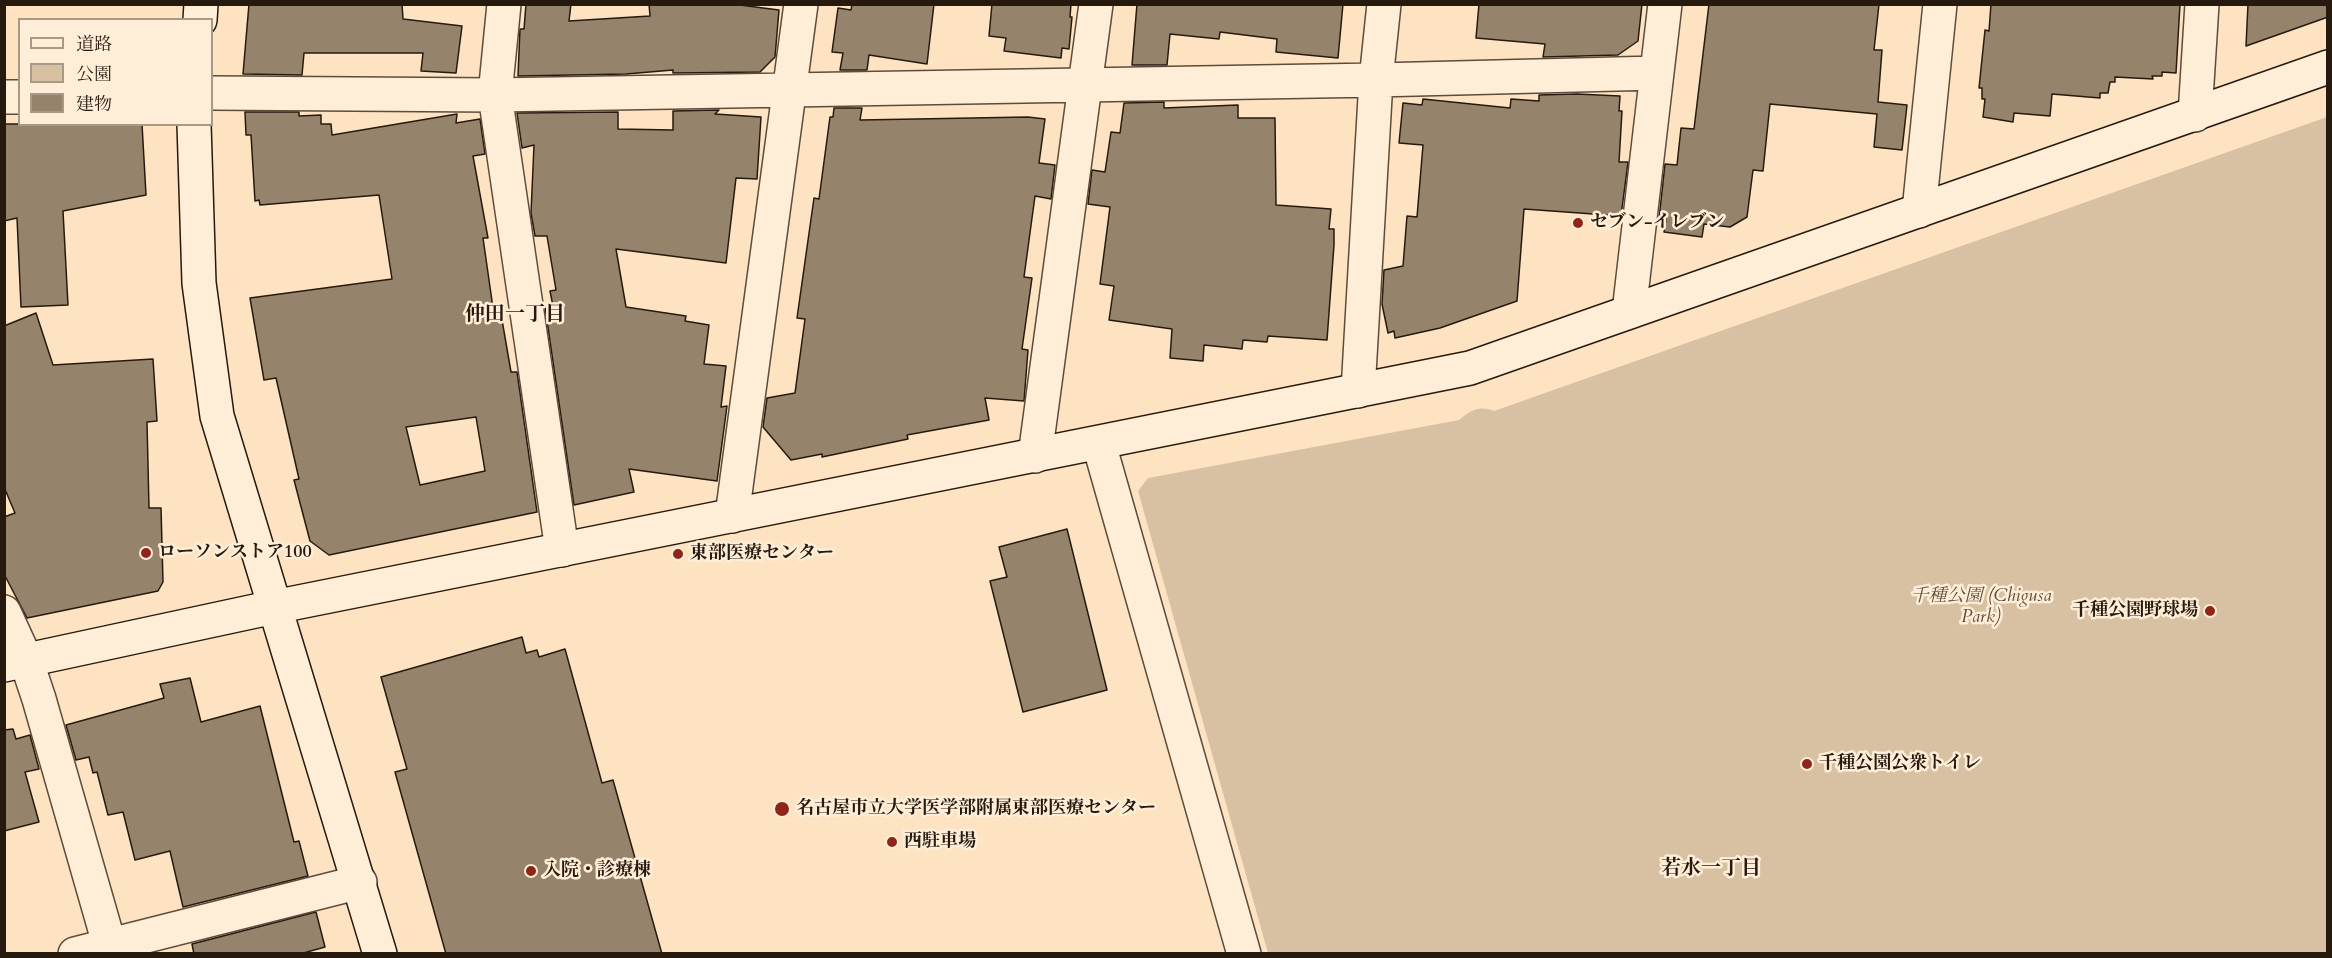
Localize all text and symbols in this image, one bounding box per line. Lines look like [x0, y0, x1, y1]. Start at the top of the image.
legend [18, 18, 213, 126]
text: 道路 [76, 32, 112, 57]
text: 公園 [76, 62, 112, 87]
text: 建物 [76, 92, 112, 117]
place label: セブン-イレブン [1590, 212, 1725, 234]
marker: セブン-イレブン [1571, 216, 1585, 230]
district label: 仲田一丁目 [465, 303, 565, 327]
place label: ローソンストア100 [158, 542, 312, 564]
place label: 東部医療センター [690, 543, 834, 565]
marker: ローソンストア100 [139, 546, 153, 560]
marker: 東部医療センター [671, 547, 685, 561]
park label: 千種公園 (Chigusa Park) [1910, 586, 2052, 628]
place label: 千種公園野球場 [2072, 600, 2198, 622]
marker: 千種公園野球場 [2203, 604, 2217, 618]
place label: 千種公園公衆トイレ [1819, 753, 1981, 775]
marker: 千種公園公衆トイレ [1800, 757, 1814, 771]
place label: 名古屋市立大学医学部附属東部医療センター [796, 798, 1156, 820]
marker: 名古屋市立大学医学部附属東部医療センター [773, 800, 791, 818]
place label: 西駐車場 [904, 831, 976, 853]
marker: 西駐車場 [885, 835, 899, 849]
district label: 若水一丁目 [1661, 857, 1761, 881]
place label: 入院・診療棟 [543, 860, 651, 882]
marker: 入院・診療棟 [524, 864, 538, 878]

